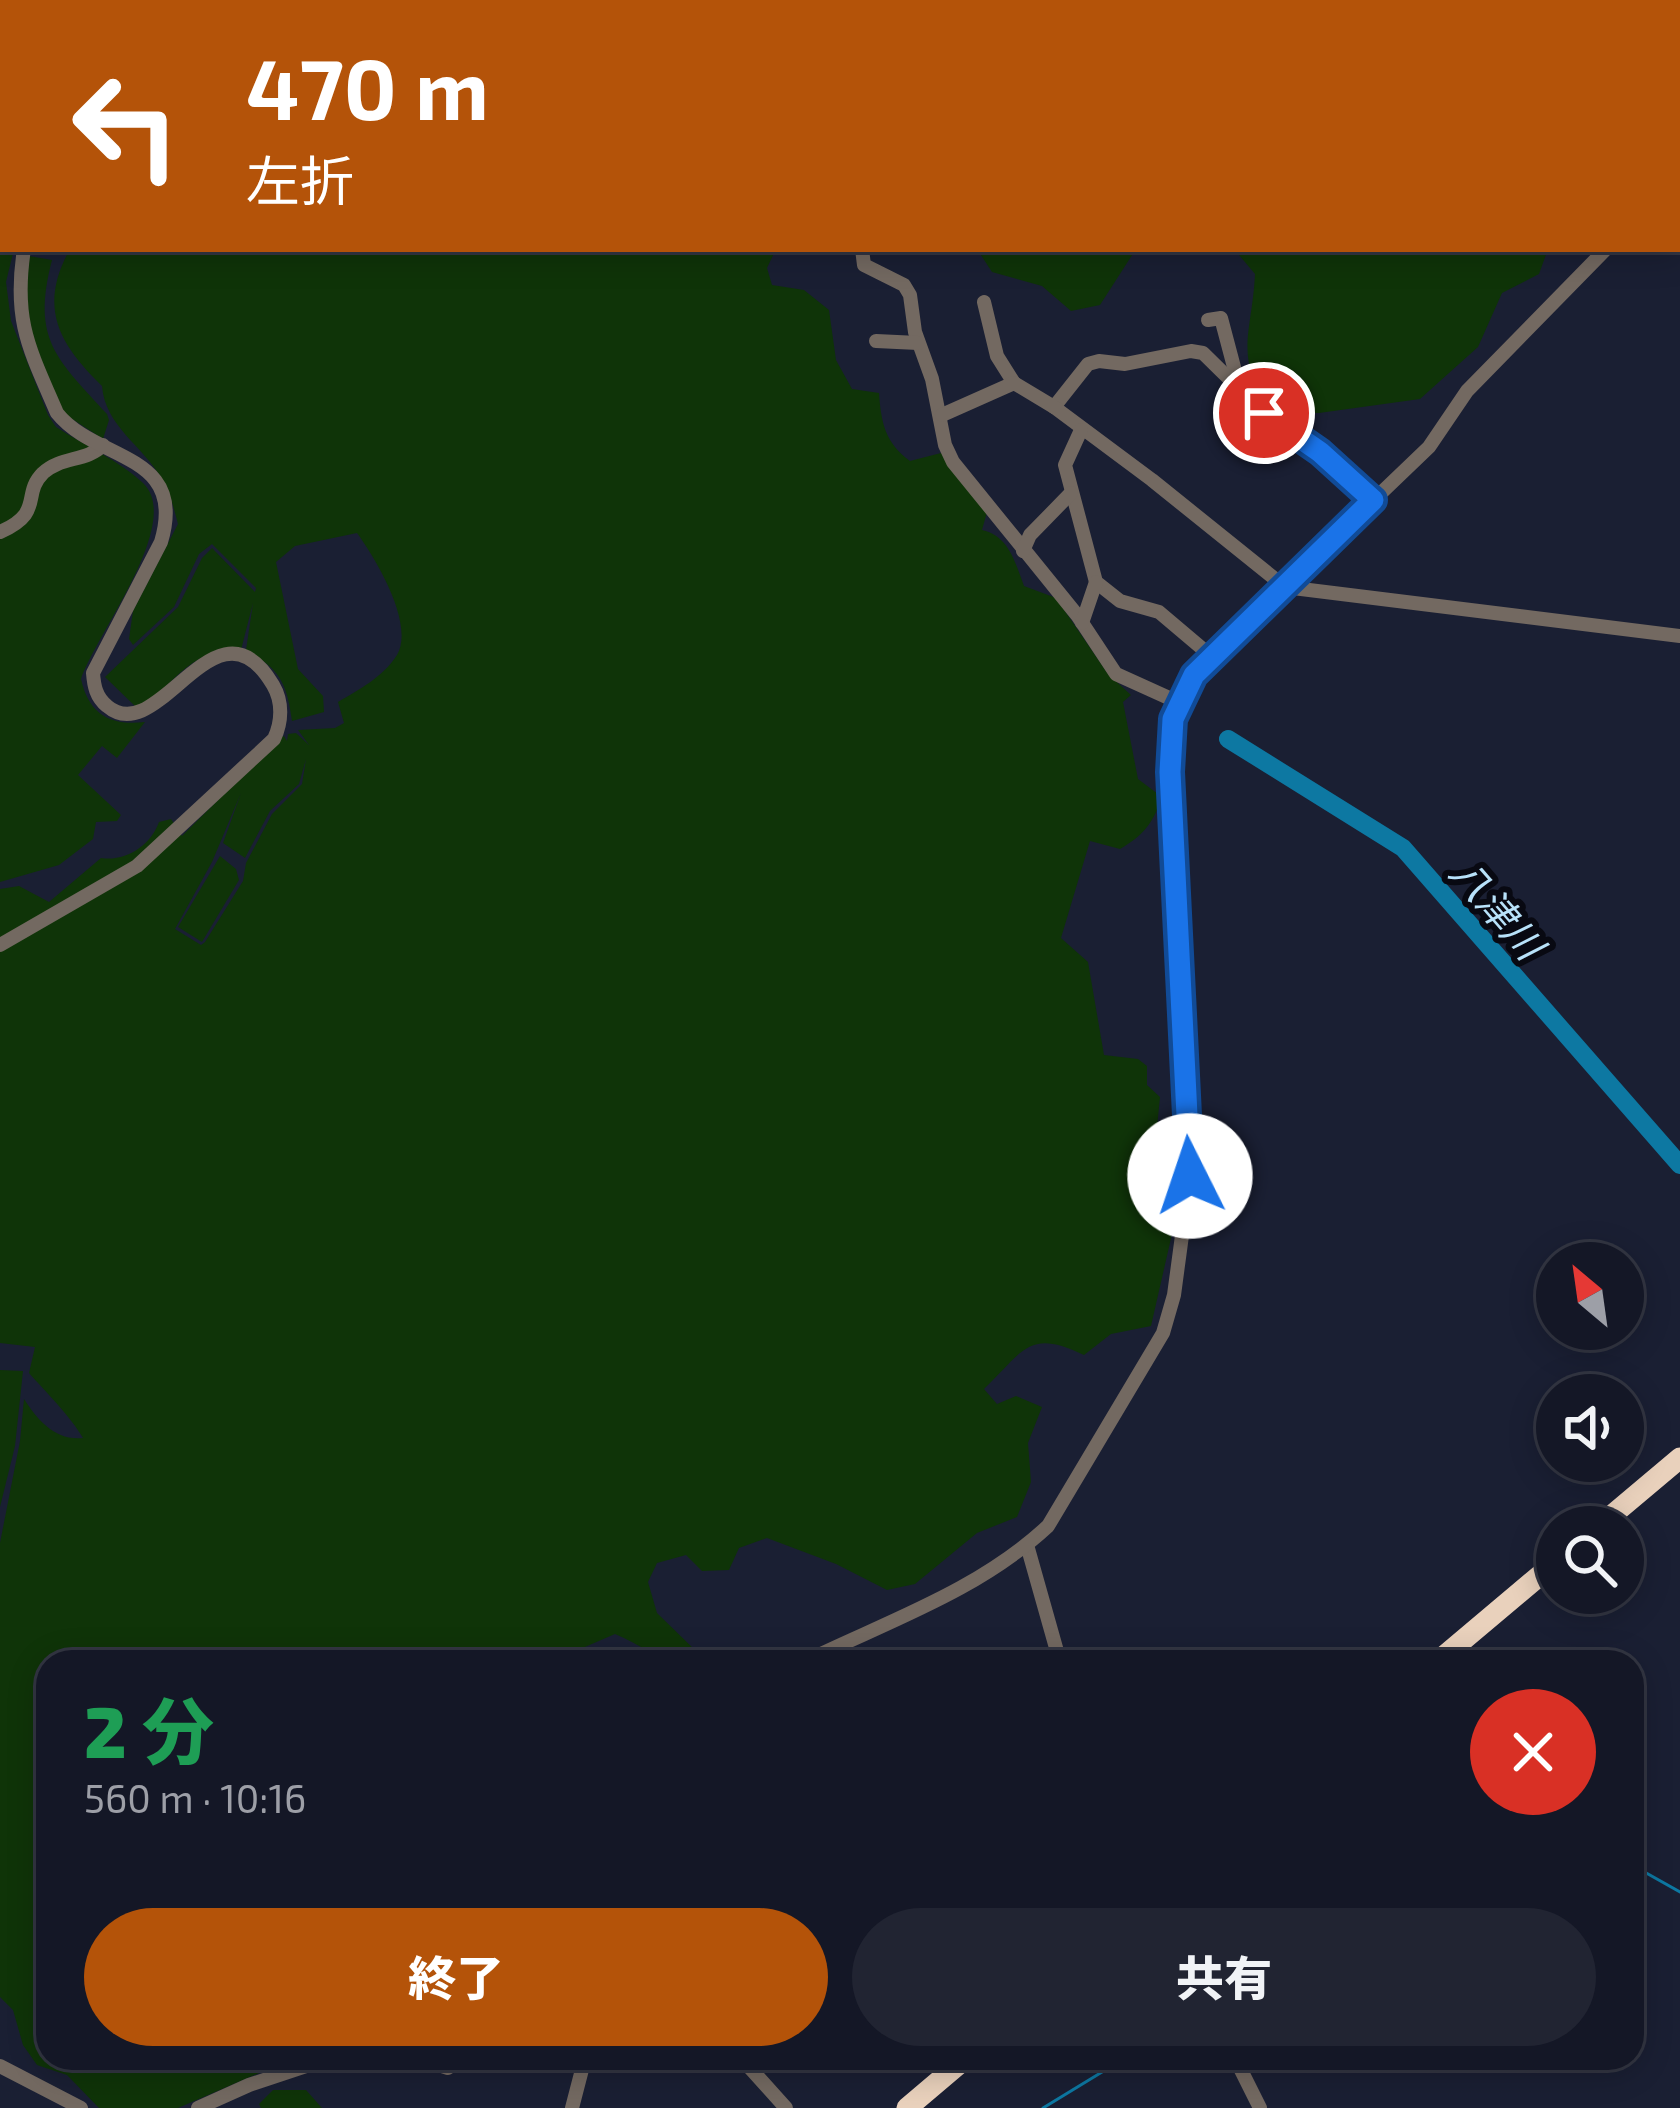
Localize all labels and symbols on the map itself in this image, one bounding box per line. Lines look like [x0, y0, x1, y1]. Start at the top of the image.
pin [1213, 362, 1315, 464]
water label: 八津川 [1442, 848, 1557, 971]
position arrow [1127, 1113, 1253, 1239]
north arrow [1536, 1242, 1644, 1350]

